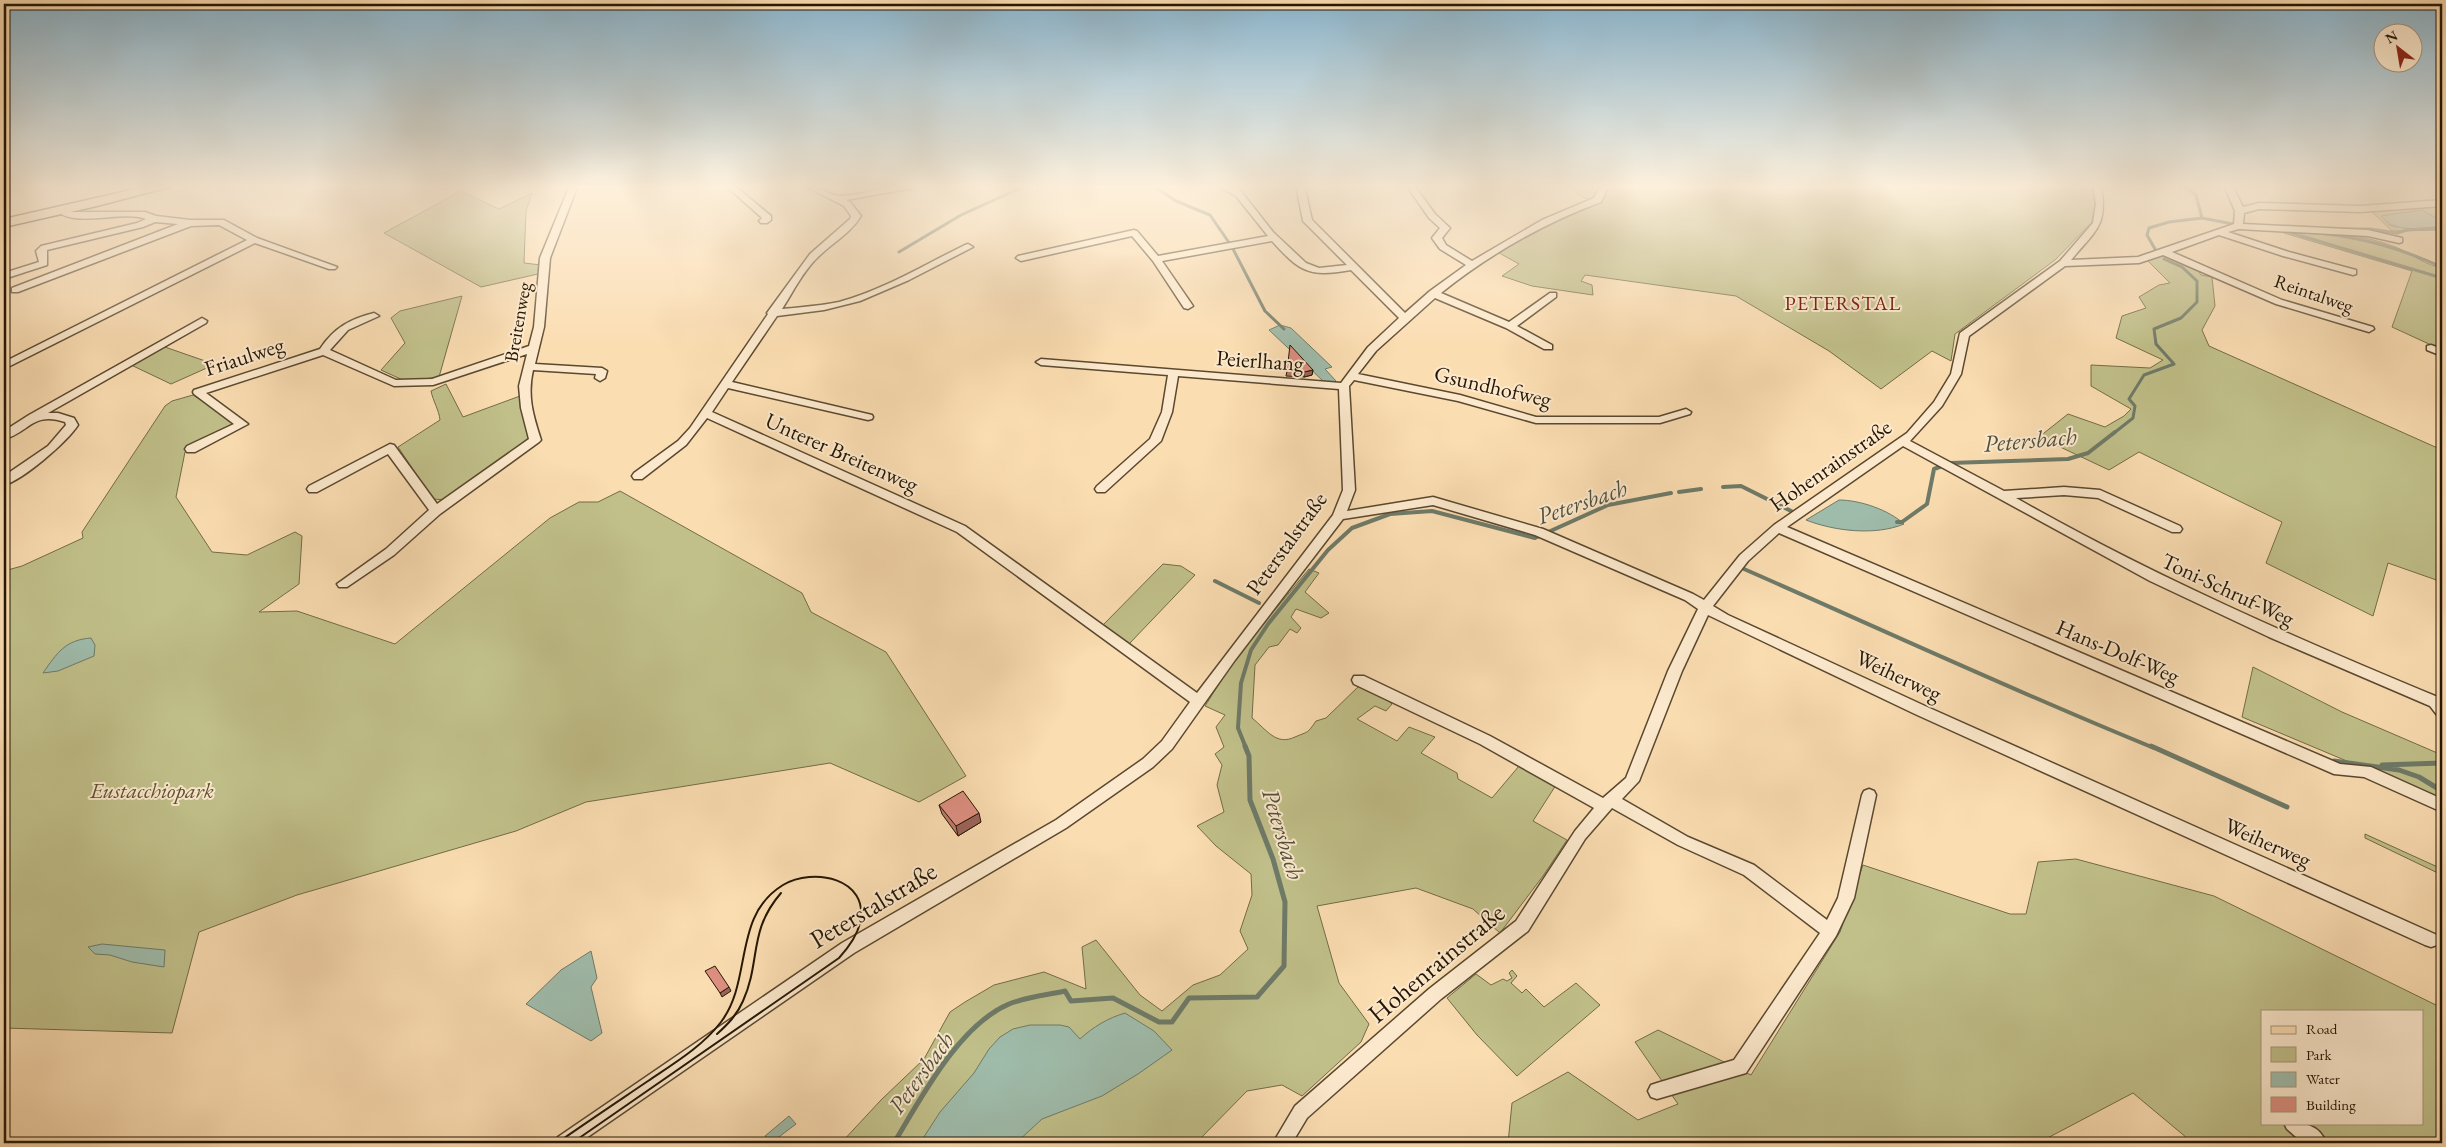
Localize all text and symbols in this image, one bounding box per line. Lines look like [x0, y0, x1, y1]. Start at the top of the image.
north arrow [2374, 22, 2424, 72]
text: N [2382, 26, 2401, 47]
street label: Reintalweg [2271, 268, 2357, 319]
street label: Breitenweg [498, 279, 537, 364]
district label: PETERSTAL [1785, 290, 1901, 316]
street label: Friaulweg [201, 330, 288, 383]
street label: Peierlhang [1215, 343, 1305, 378]
street label: Gsundhofweg [1431, 359, 1555, 414]
street label: Unterer Breitenweg [761, 406, 923, 499]
street label: Hohenrainstraße [1763, 412, 1897, 518]
water label: Petersbach [1982, 420, 2078, 459]
water label: Petersbach [1533, 472, 1631, 531]
street label: Peterstalstraße [1239, 486, 1334, 600]
street label: Toni-Schruf-Weg [2157, 546, 2299, 633]
street label: Hans-Dolf-Weg [2052, 612, 2184, 691]
street label: Weiherweg [1851, 643, 1947, 708]
park label: Eustacchiopark [89, 776, 214, 805]
water label: Petersbach [1255, 785, 1312, 883]
street label: Weiherweg [2220, 811, 2316, 875]
street label: Peterstalstraße [803, 854, 943, 956]
street label: Hohenrainstraße [1360, 896, 1512, 1030]
legend [2261, 1010, 2424, 1124]
text: Road [2306, 1019, 2338, 1038]
water label: Petersbach [881, 1025, 961, 1120]
text: Park [2306, 1045, 2333, 1064]
text: Water [2306, 1069, 2340, 1088]
text: Building [2306, 1095, 2356, 1114]

